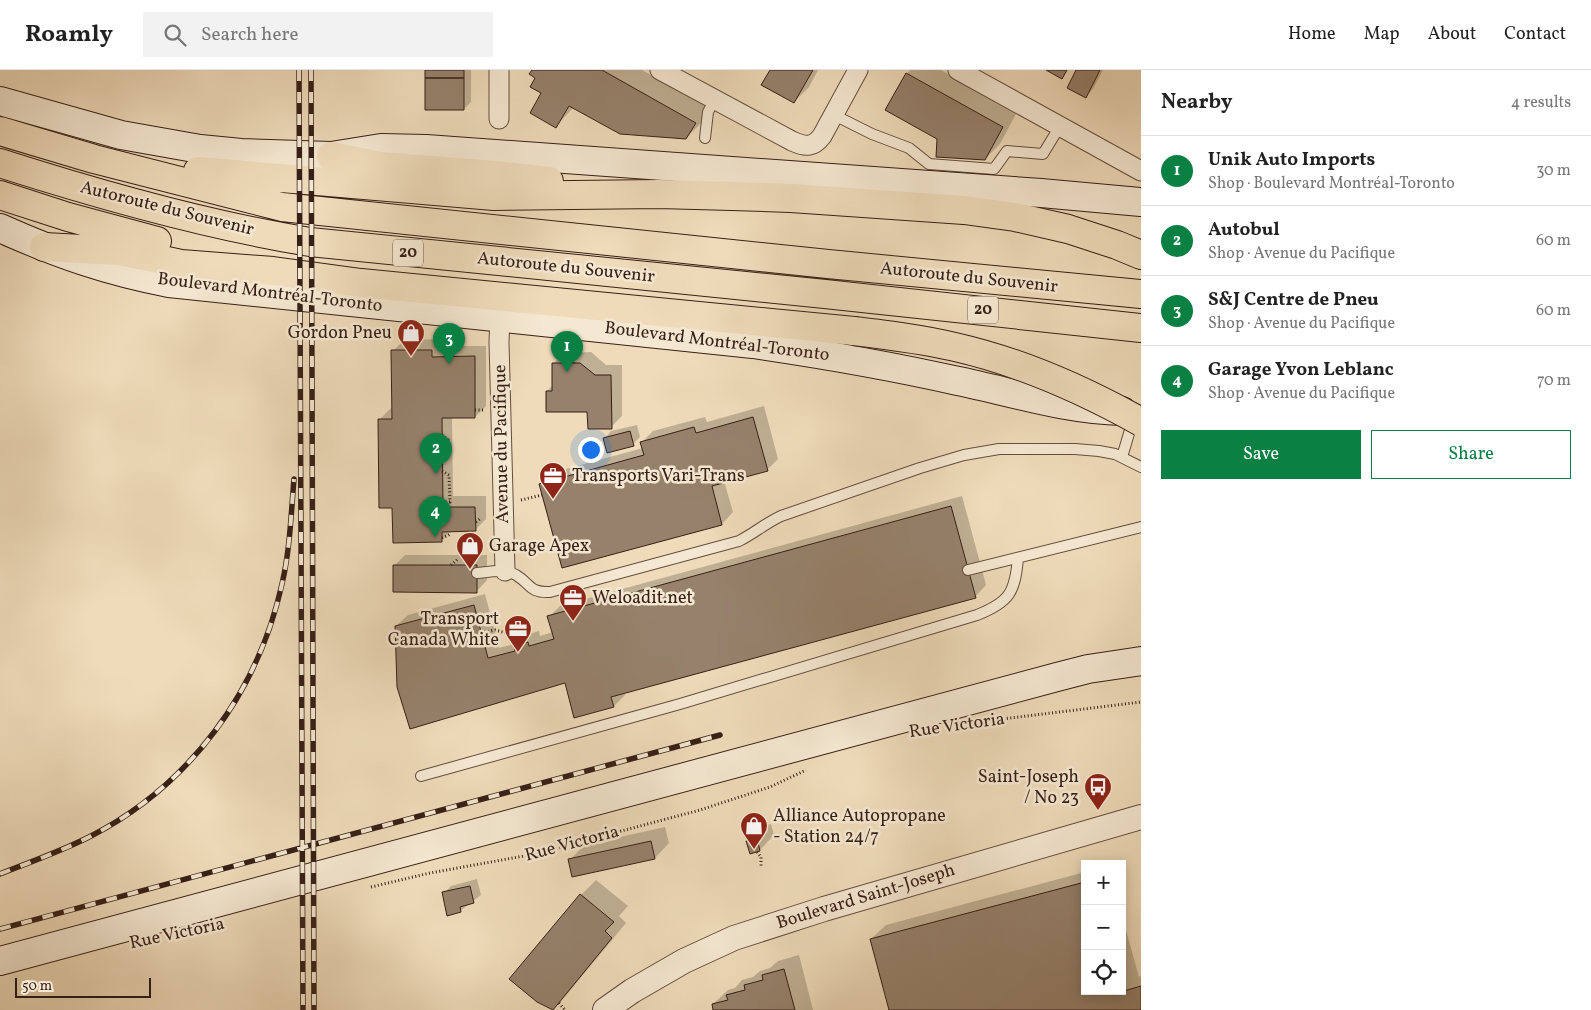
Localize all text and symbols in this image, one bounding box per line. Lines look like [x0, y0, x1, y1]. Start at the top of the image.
search box [143, 12, 493, 57]
text: Roamly [25, 18, 113, 52]
icon: search [161, 21, 189, 49]
text: Search here [201, 22, 298, 48]
text: Home [1288, 22, 1336, 47]
text: Map [1364, 22, 1400, 47]
text: About [1428, 22, 1476, 47]
text: Contact [1504, 22, 1566, 47]
text: Nearby [1161, 88, 1232, 117]
text: 4 results [1511, 92, 1571, 114]
text: Unik Auto Imports [1208, 147, 1375, 173]
text: 1 [1174, 160, 1180, 182]
text: 30 m [1536, 160, 1571, 182]
text: Shop · Boulevard Montréal-Toronto [1208, 173, 1455, 195]
street label: Autoroute du Souvenir [77, 175, 257, 243]
text: Autobul [1208, 217, 1280, 243]
text: 2 [1173, 230, 1181, 252]
text: 60 m [1536, 230, 1571, 252]
road number: 20 [393, 240, 423, 267]
text: Shop · Avenue du Pacifique [1208, 243, 1395, 265]
street label: Autoroute du Souvenir [476, 246, 656, 290]
street label: Autoroute du Souvenir [879, 256, 1059, 300]
street label: Boulevard Montréal-Toronto [156, 267, 384, 319]
text: S&J Centre de Pneu [1208, 287, 1379, 313]
road number: 20 [968, 296, 998, 324]
text: 3 [1173, 300, 1181, 322]
text: 60 m [1536, 300, 1571, 322]
text: Shop · Avenue du Pacifique [1208, 313, 1395, 335]
street label: Boulevard Montréal-Toronto [603, 316, 831, 368]
shop icon: Gordon Pneu [396, 318, 426, 357]
place label: Gordon Pneu [288, 321, 392, 346]
pin: 3 [433, 323, 465, 364]
pin: 1 [551, 331, 583, 372]
text: Garage Yvon Leblanc [1208, 357, 1394, 383]
street label: Avenue du Pacifique [488, 364, 516, 524]
text: 4 [1172, 370, 1182, 392]
text: 70 m [1537, 370, 1571, 392]
text: Shop · Avenue du Pacifique [1208, 383, 1395, 405]
button: Save [1161, 430, 1361, 479]
button: Share [1371, 430, 1571, 479]
pin: 2 [420, 433, 452, 474]
your location [578, 437, 604, 463]
office icon: Transports Vari-Trans [538, 461, 568, 500]
place label: Transports Vari-Trans [572, 464, 745, 489]
pin: 4 [419, 496, 451, 537]
shop icon: Garage Apex [455, 531, 485, 570]
place label: Garage Apex [489, 534, 589, 559]
office icon: Weloadit.net [558, 583, 588, 622]
place label: Weloadit.net [592, 586, 693, 611]
place label: Transport Canada White [388, 607, 499, 653]
office icon: Transport Canada White [503, 614, 533, 653]
street label: Rue Victoria [907, 707, 1007, 745]
place label: Saint-Joseph / No 23 [978, 765, 1079, 811]
bus stop icon: Saint-Joseph / No 23 [1083, 772, 1113, 811]
place label: Alliance Autopropane - Station 24/7 [773, 804, 946, 850]
shop icon: Alliance Autopropane - Station 24/7 [739, 811, 769, 850]
street label: Rue Victoria [522, 819, 622, 869]
street label: Boulevard Saint-Joseph [774, 858, 959, 936]
map controls [1081, 860, 1126, 995]
button: + [1081, 860, 1126, 905]
button: − [1081, 905, 1126, 950]
street label: Rue Victoria [127, 912, 227, 956]
button: locate [1081, 950, 1126, 995]
scale bar [15, 975, 151, 998]
text: 50 m [22, 977, 52, 996]

